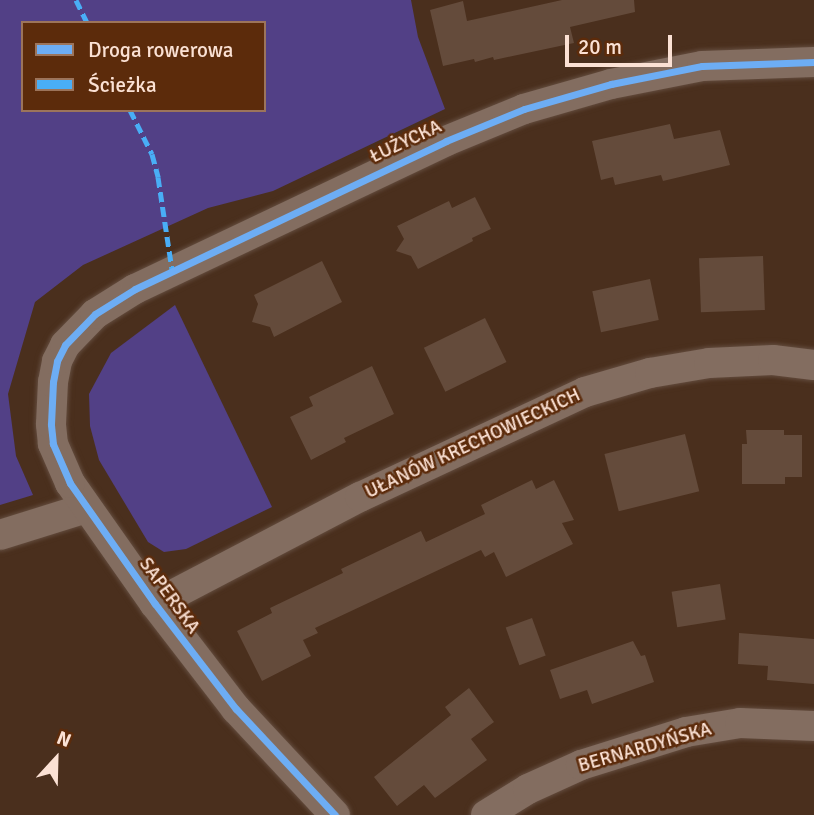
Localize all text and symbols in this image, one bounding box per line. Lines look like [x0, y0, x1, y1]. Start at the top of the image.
legend [21, 21, 266, 112]
scale bar [569, 21, 676, 65]
text: 20 m [578, 34, 622, 60]
text: Droga rowerowa [88, 37, 233, 63]
text: Ścieżka [88, 72, 157, 98]
street label: ŁUŻYCKA [367, 116, 445, 168]
street label: UŁANÓW KRECHOWIECKICH [362, 384, 584, 504]
street label: SAPERSKA [134, 553, 204, 639]
street label: BERNARDYŃSKA [576, 718, 714, 778]
north arrow [21, 724, 91, 794]
text: N [53, 726, 74, 753]

